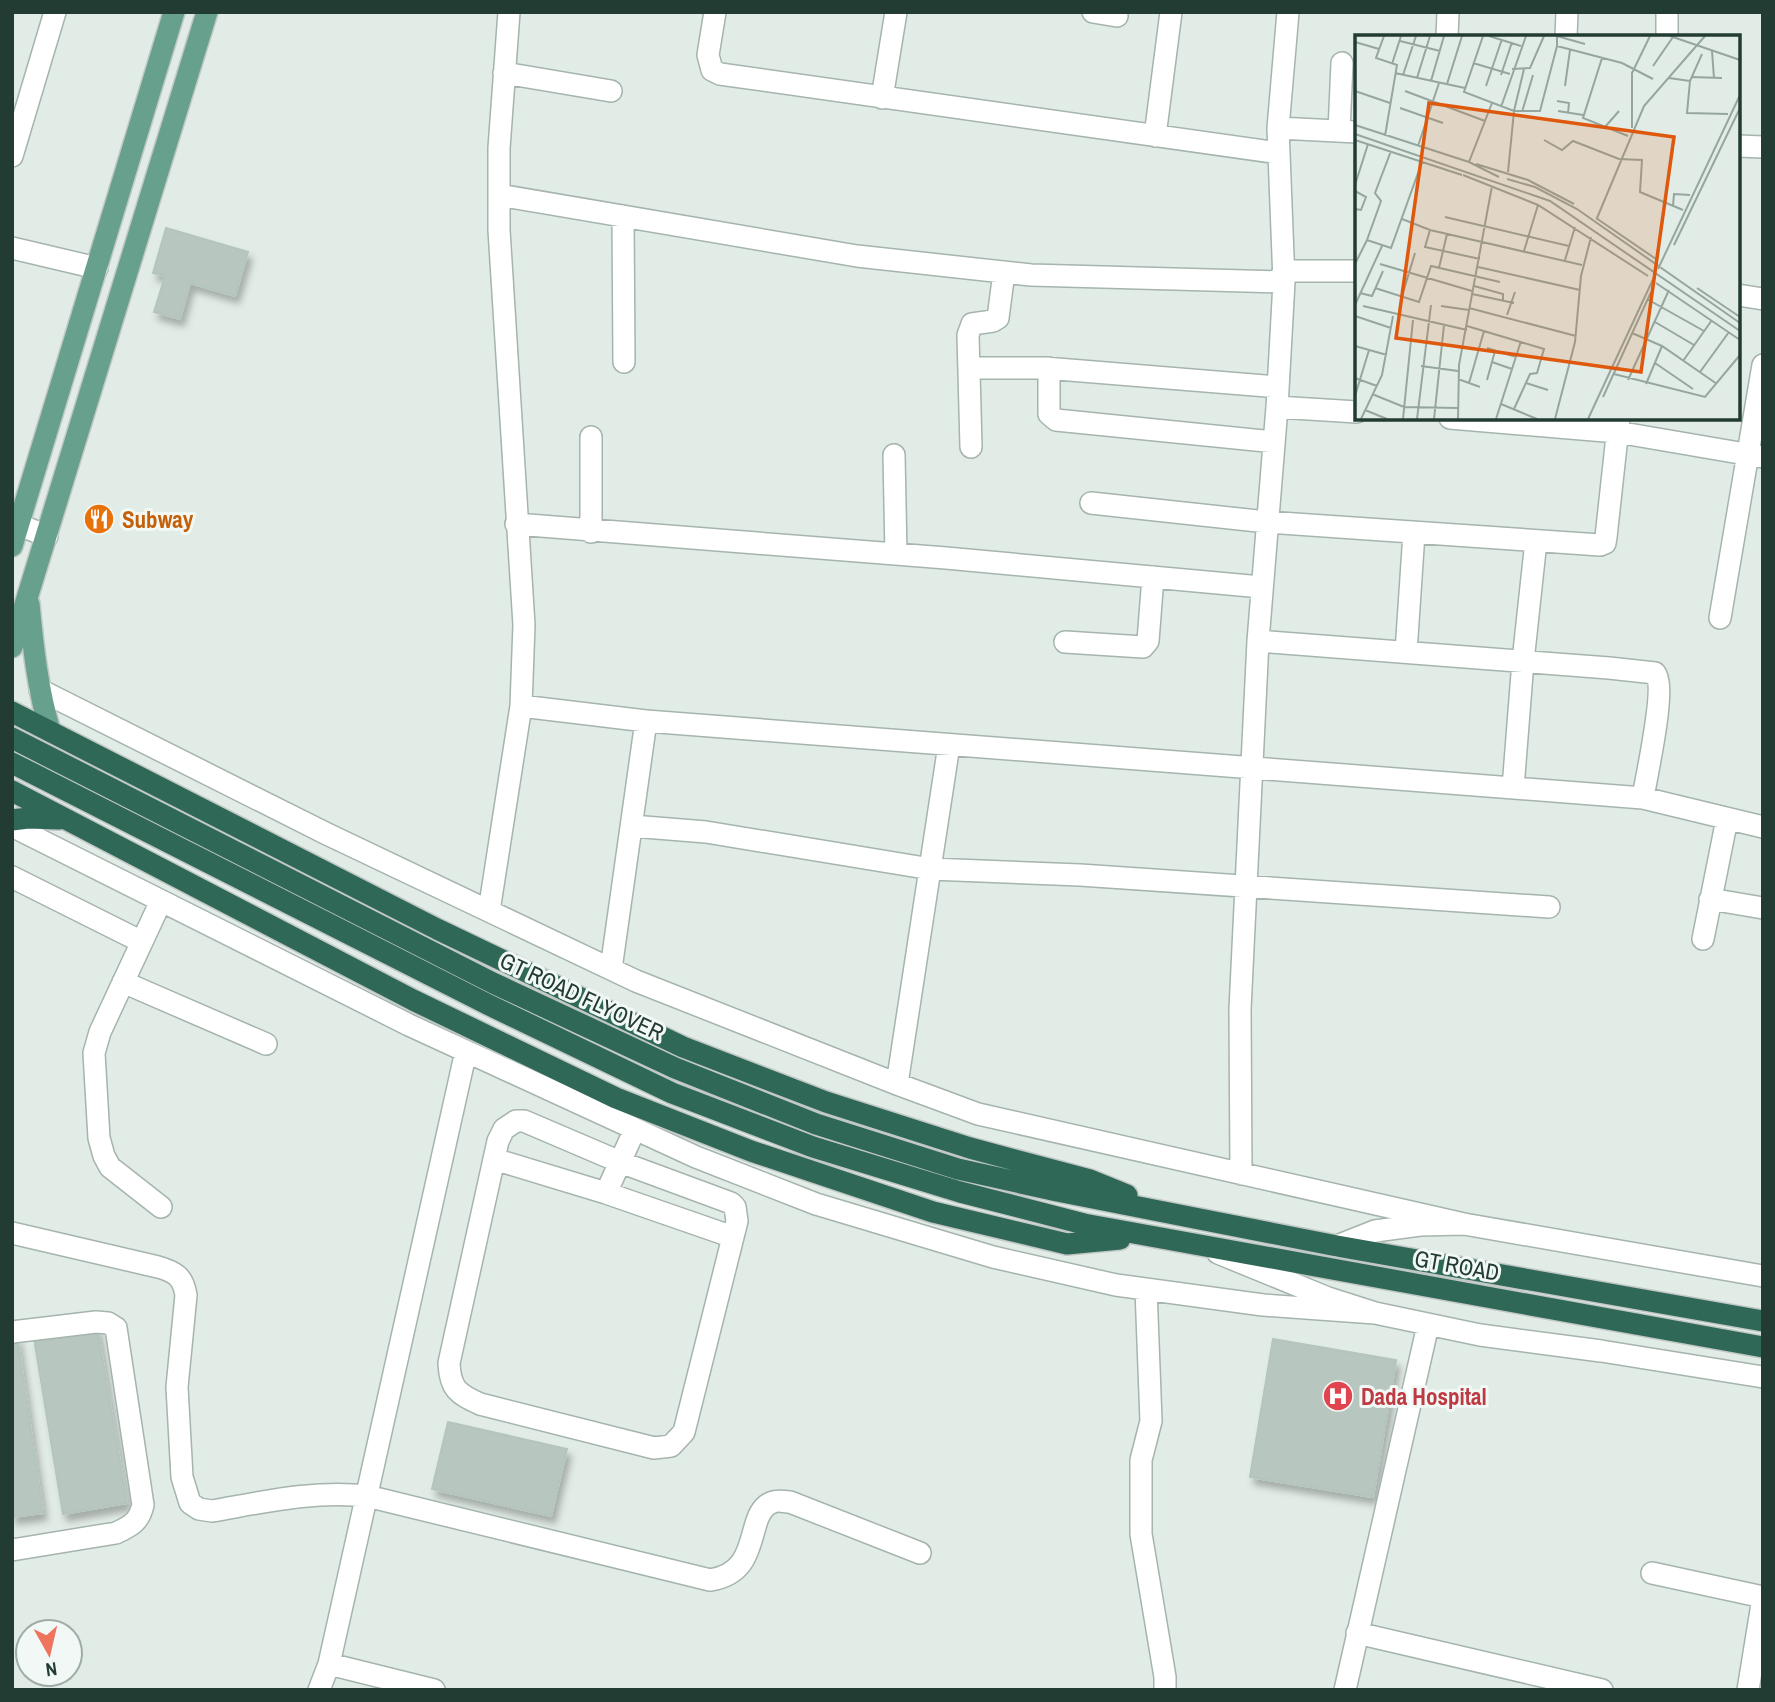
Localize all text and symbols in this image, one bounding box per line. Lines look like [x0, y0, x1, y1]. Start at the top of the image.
inset map [1355, 35, 1740, 420]
restaurant icon: Subway [82, 502, 116, 536]
place label: Subway [122, 504, 194, 535]
street label: GT ROAD FLYOVER [495, 944, 669, 1048]
street label: GT ROAD [1412, 1242, 1502, 1288]
hospital icon: Dada Hospital [1321, 1379, 1355, 1413]
place label: Dada Hospital [1361, 1381, 1487, 1412]
north arrow [14, 1618, 84, 1688]
text: N [44, 1656, 59, 1683]

